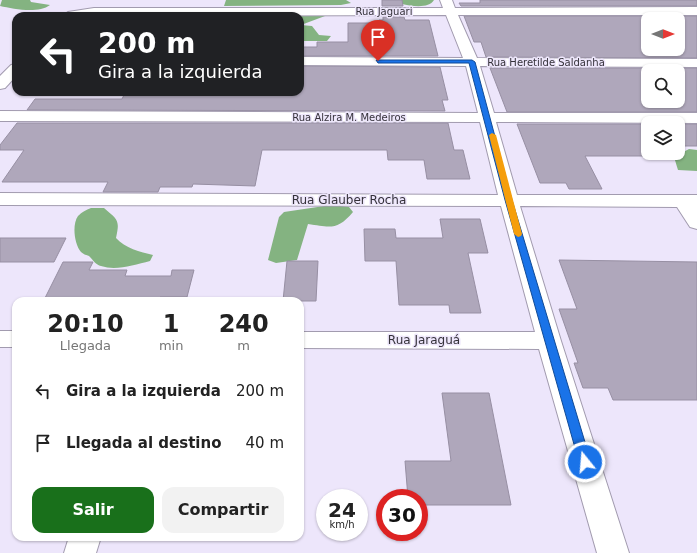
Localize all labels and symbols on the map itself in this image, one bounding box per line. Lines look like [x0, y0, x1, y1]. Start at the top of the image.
street label: Rua Jaguari [356, 6, 412, 17]
north arrow [641, 12, 685, 56]
pin [361, 20, 395, 61]
street label: Rua Heretilde Saldanha [487, 57, 605, 68]
street label: Rua Alzira M. Medeiros [292, 112, 406, 123]
street label: Rua Glauber Rocha [292, 193, 406, 207]
street label: Rua Jaraguá [388, 333, 460, 347]
position arrow [564, 441, 606, 483]
speed limit sign: 30 [376, 489, 428, 541]

